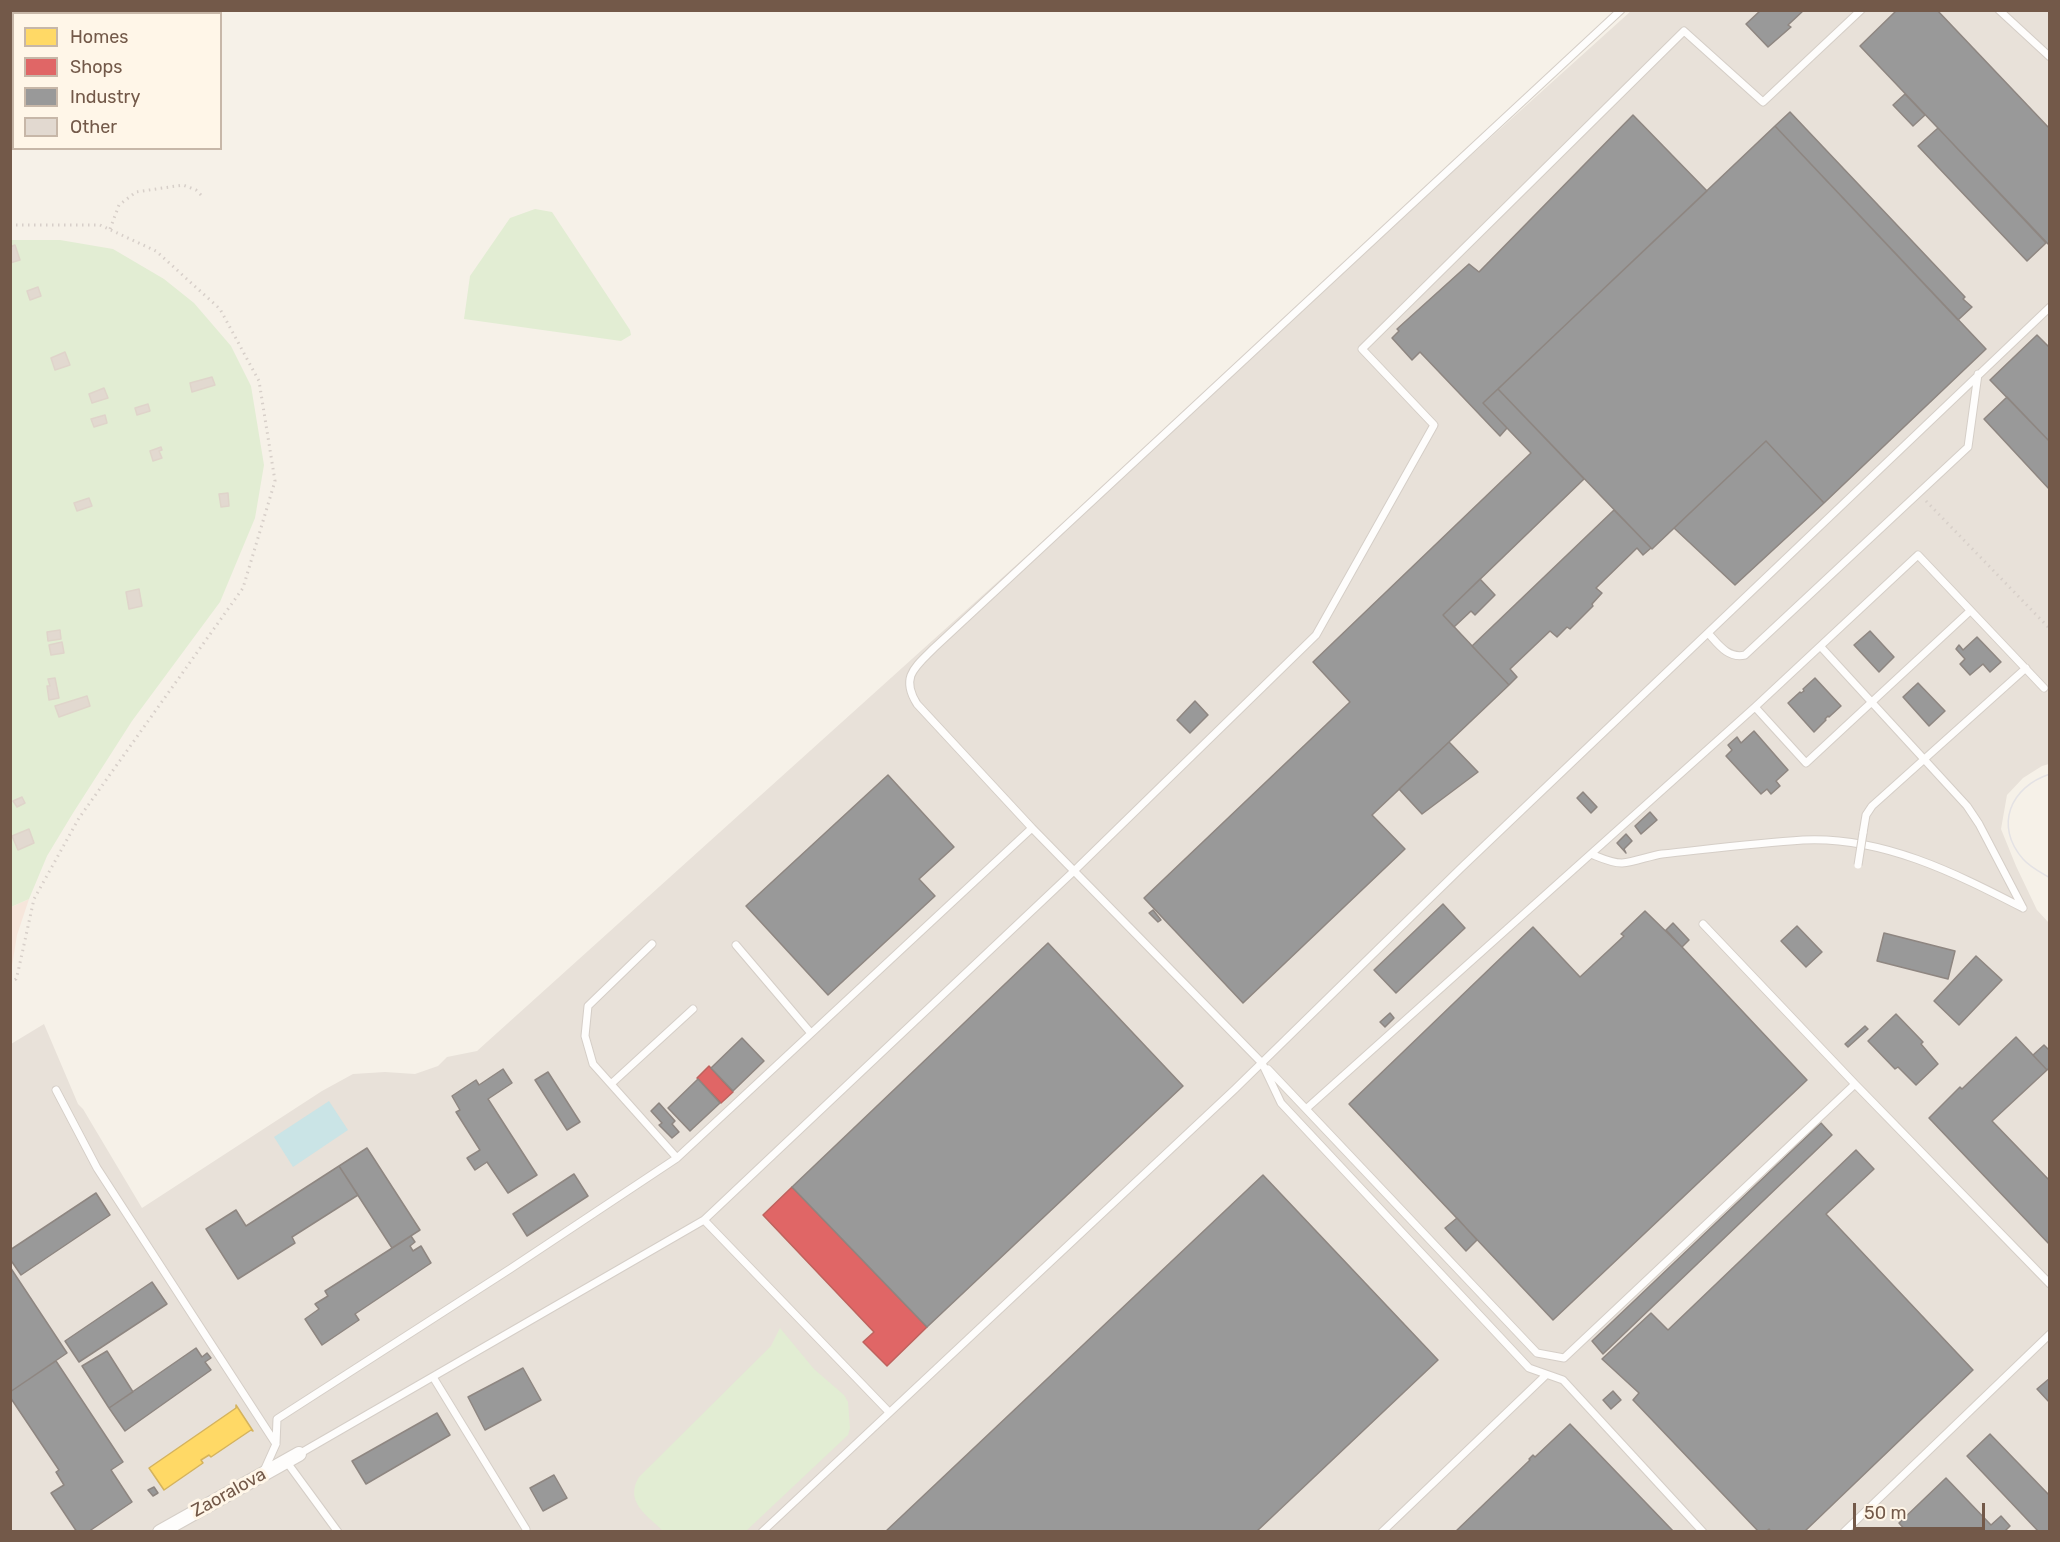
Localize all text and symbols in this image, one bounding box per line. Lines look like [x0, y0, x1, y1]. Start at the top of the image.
legend [12, 12, 222, 150]
text: Homes [70, 26, 128, 48]
text: Shops [70, 56, 122, 78]
text: Industry [70, 86, 140, 108]
text: Other [70, 116, 117, 138]
street label: Zaoralova [188, 1464, 270, 1522]
scale bar [1856, 1491, 1988, 1529]
text: 50 m [1864, 1502, 1907, 1524]

